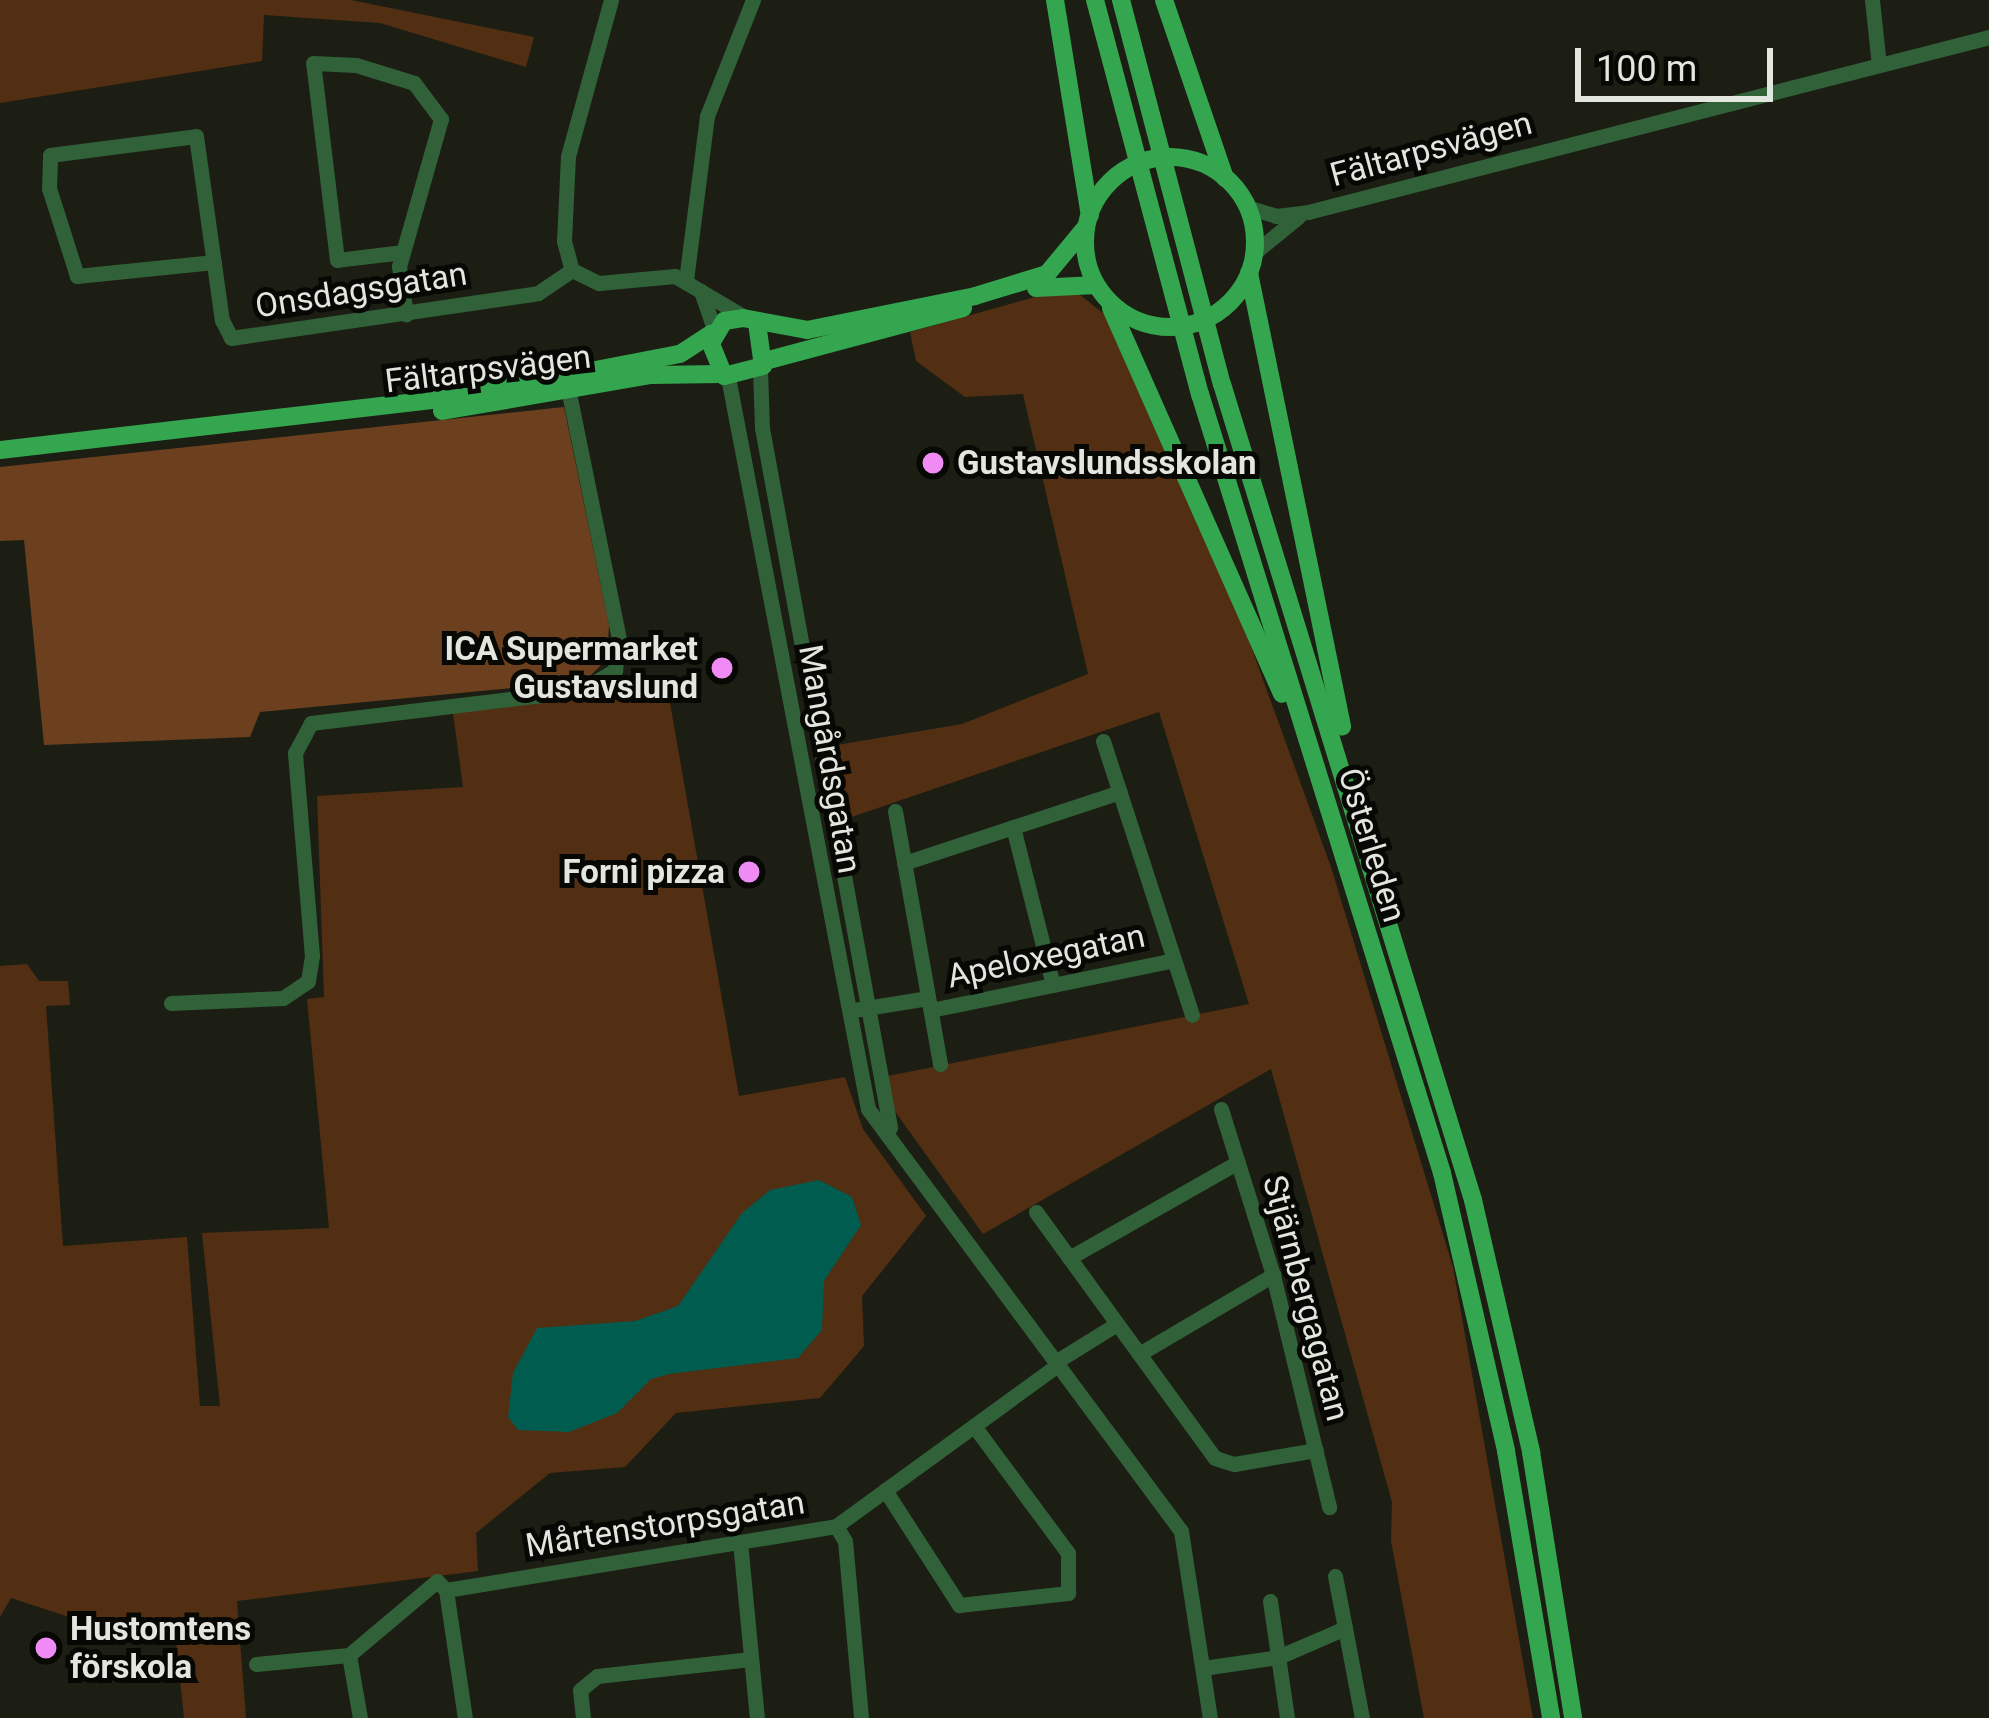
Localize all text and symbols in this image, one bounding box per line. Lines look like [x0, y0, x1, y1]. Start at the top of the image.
scale bar [1581, 24, 1779, 98]
text: 100 m [1596, 48, 1697, 90]
street label: Fältarpsvägen [1326, 103, 1536, 195]
street label: Onsdagsgatan [252, 254, 470, 326]
street label: Fältarpsvägen [383, 337, 593, 401]
place label: Gustavslundsskolan [957, 443, 1257, 483]
marker: Gustavslundsskolan [920, 450, 946, 476]
place label: ICA Supermarket Gustavslund [444, 629, 698, 707]
street label: Mangårdsgatan [790, 642, 870, 876]
marker: ICA Supermarket Gustavslund [709, 655, 735, 681]
street label: Österleden [1330, 763, 1414, 927]
place label: Forni pizza [563, 852, 725, 892]
marker: Forni pizza [736, 859, 762, 885]
street label: Apeloxegatan [944, 916, 1148, 996]
street label: Stjärnbergagatan [1254, 1171, 1358, 1425]
street label: Mårtenstorpsgatan [523, 1482, 807, 1566]
place label: Hustomtens förskola [70, 1609, 251, 1687]
marker: Hustomtens förskola [33, 1635, 59, 1661]

